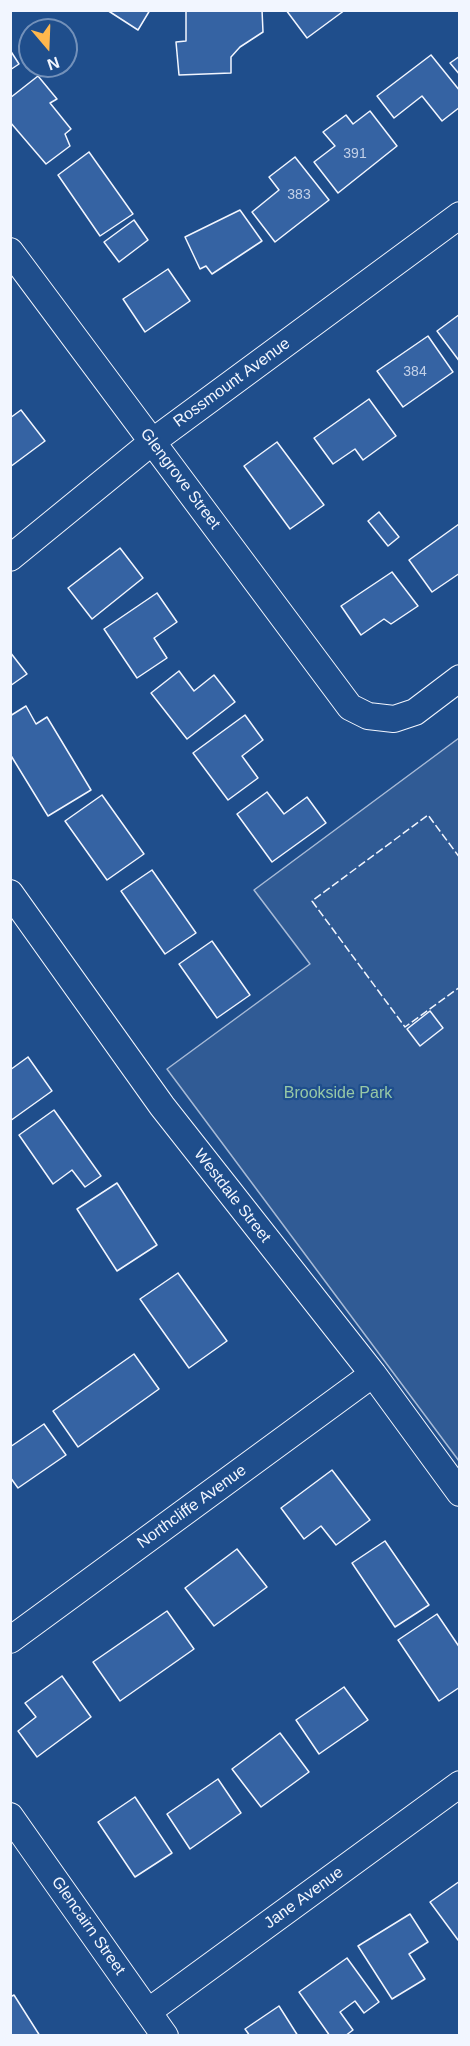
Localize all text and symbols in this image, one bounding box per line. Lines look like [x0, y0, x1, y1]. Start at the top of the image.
north arrow [18, 18, 78, 78]
text: N [45, 54, 62, 74]
house number: 391 [343, 146, 367, 162]
house number: 383 [287, 187, 311, 203]
street label: Rossmount Avenue [170, 334, 294, 432]
house number: 384 [403, 364, 427, 380]
street label: Glengrove Street [136, 425, 224, 533]
park label: Brookside Park [284, 1084, 392, 1104]
street label: Westdale Street [189, 1145, 275, 1247]
street label: Northcliffe Avenue [134, 1461, 250, 1553]
street label: Jane Avenue [261, 1863, 347, 1933]
street label: Glencairn Street [47, 1873, 129, 1979]

